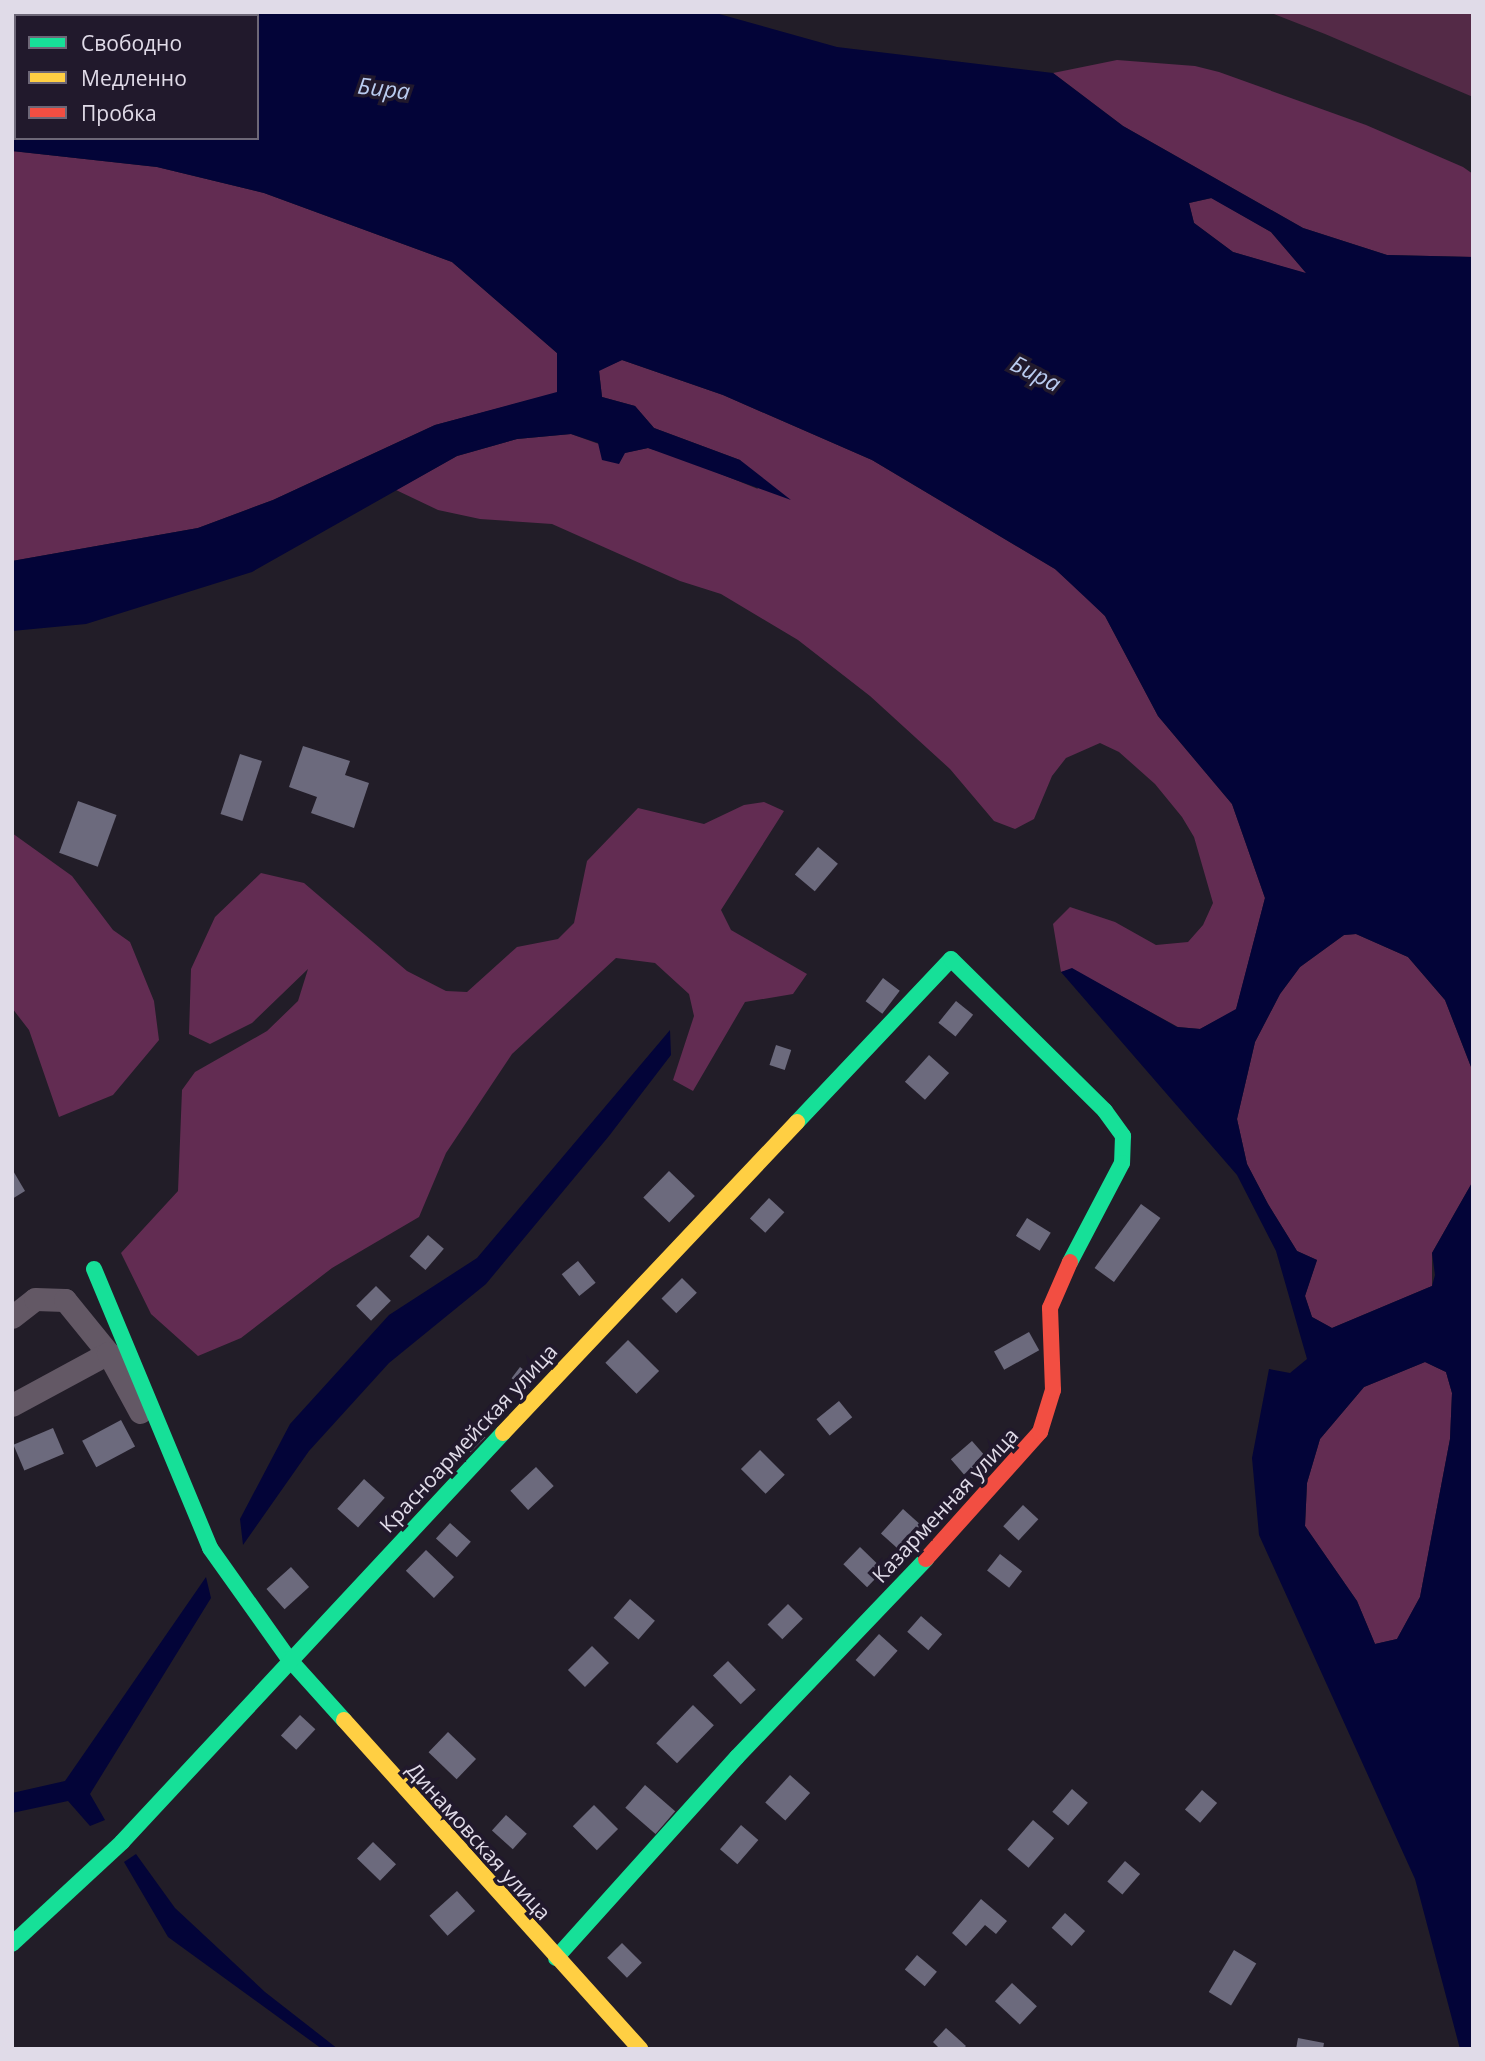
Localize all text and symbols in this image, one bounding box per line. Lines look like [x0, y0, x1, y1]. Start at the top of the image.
legend [14, 14, 259, 140]
text: Свободно [81, 29, 182, 57]
text: Медленно [81, 64, 187, 92]
water label: Бира [356, 71, 412, 105]
text: Пробка [81, 99, 157, 127]
water label: Бира [1006, 349, 1066, 397]
street label: Красноармейская улица [374, 1338, 562, 1538]
street label: Казарменная улица [867, 1422, 1023, 1588]
street label: Динамовская улица [402, 1757, 556, 1925]

